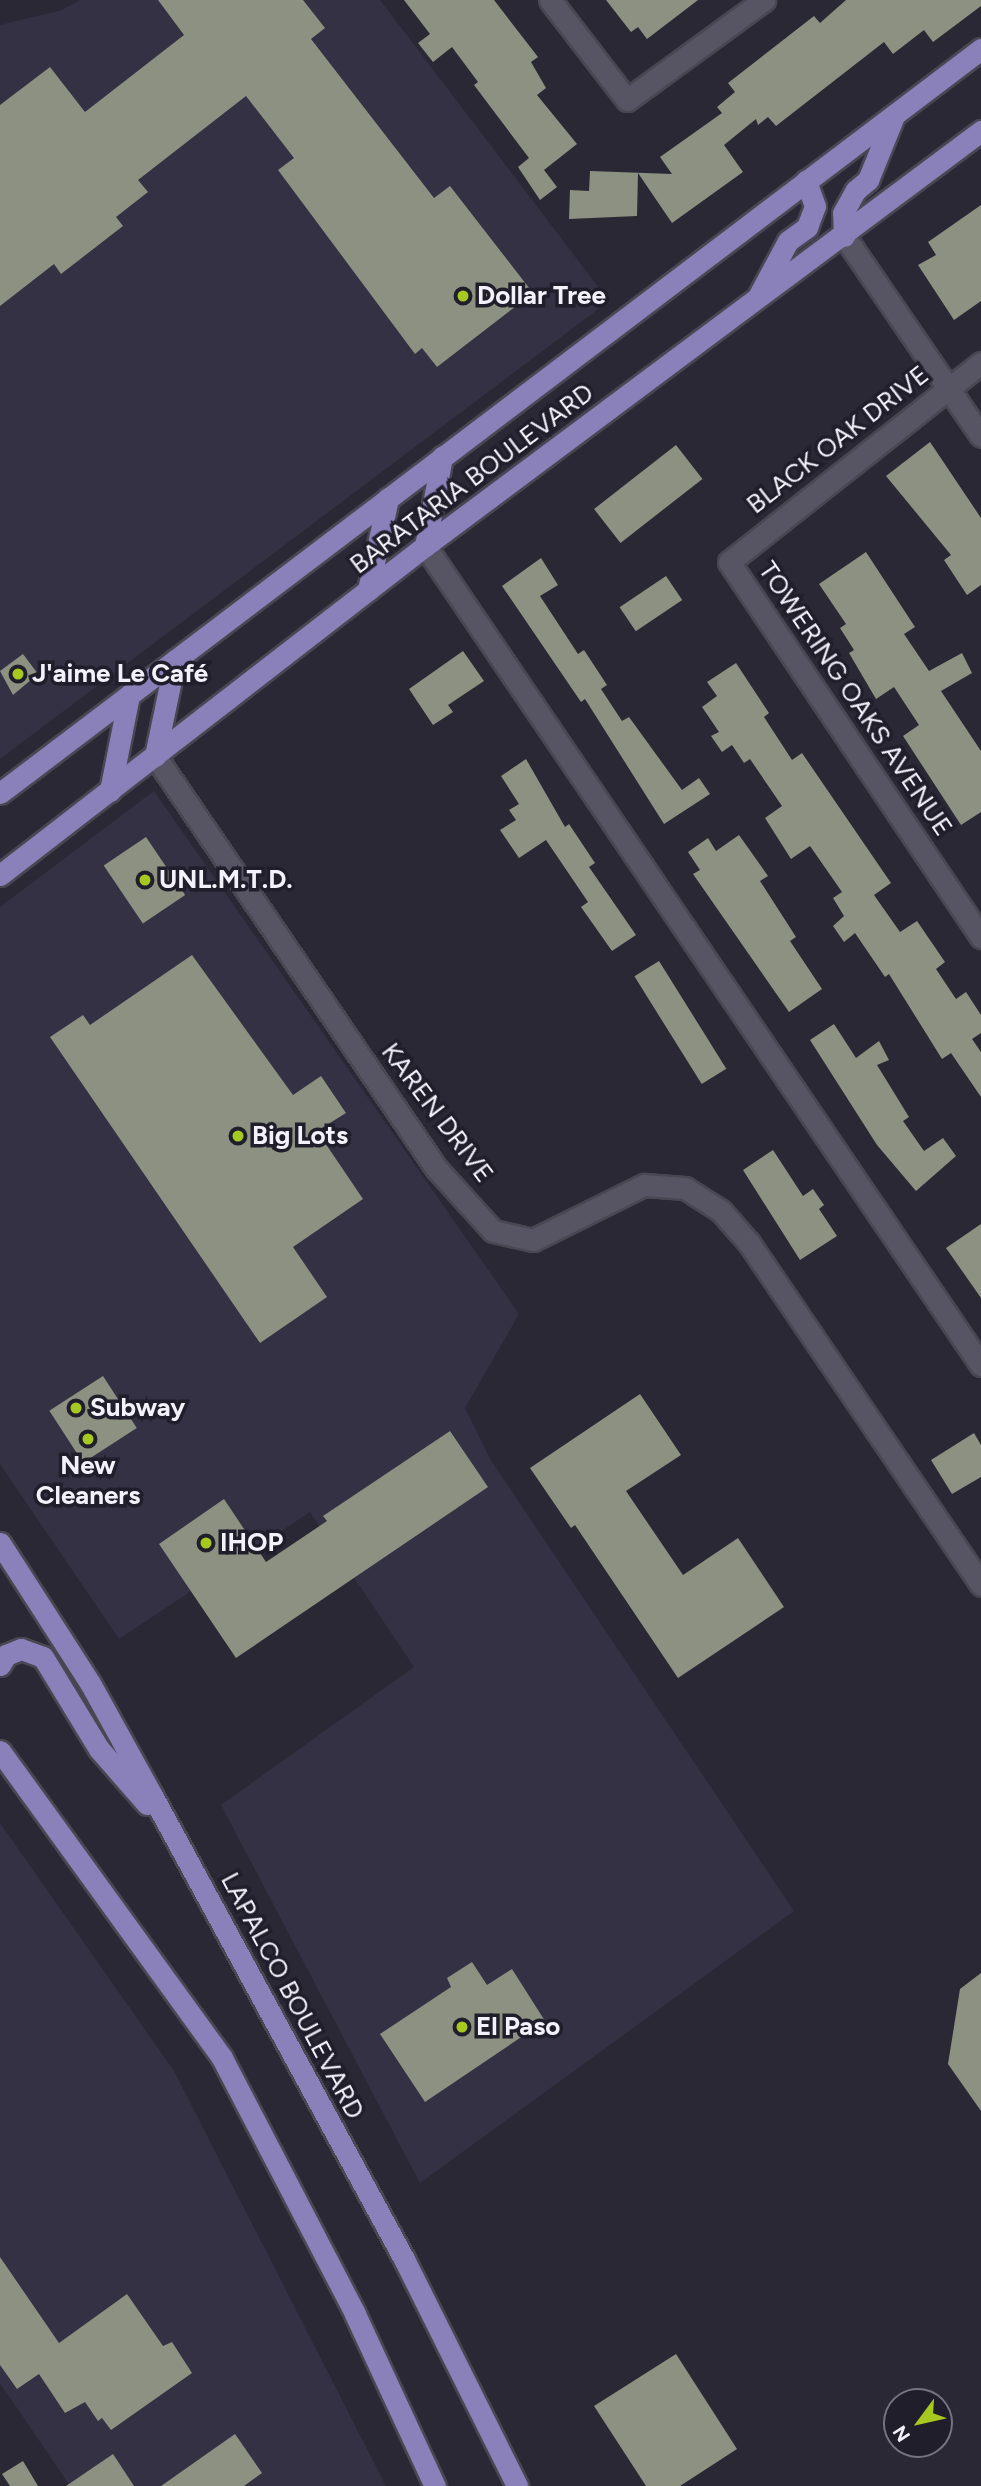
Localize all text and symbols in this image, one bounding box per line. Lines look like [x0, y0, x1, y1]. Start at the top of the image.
place label: Dollar Tree [477, 280, 606, 312]
marker: Dollar Tree [455, 288, 471, 304]
street label: BLACK OAK DRIVE [741, 359, 935, 521]
street label: BARATARIA BOULEVARD [344, 377, 600, 581]
street label: TOWERING OAKS AVENUE [751, 556, 959, 842]
place label: J'aime Le Café [32, 658, 208, 690]
marker: J'aime Le Café [10, 666, 26, 682]
place label: UNL.M.T.D. [159, 864, 293, 896]
marker: UNL.M.T.D. [137, 872, 153, 888]
street label: KAREN DRIVE [375, 1037, 499, 1189]
place label: Big Lots [252, 1120, 348, 1152]
marker: Big Lots [230, 1128, 246, 1144]
place label: Subway [90, 1392, 185, 1424]
marker: Subway [68, 1400, 84, 1416]
marker: New Cleaners [80, 1431, 96, 1447]
place label: New Cleaners [36, 1450, 140, 1512]
place label: IHOP [220, 1527, 283, 1559]
marker: IHOP [198, 1535, 214, 1551]
street label: LAPALCO BOULEVARD [214, 1867, 370, 2125]
place label: El Paso [476, 2011, 560, 2043]
marker: El Paso [454, 2019, 470, 2035]
north arrow [883, 2388, 953, 2458]
text: N [888, 2421, 915, 2446]

